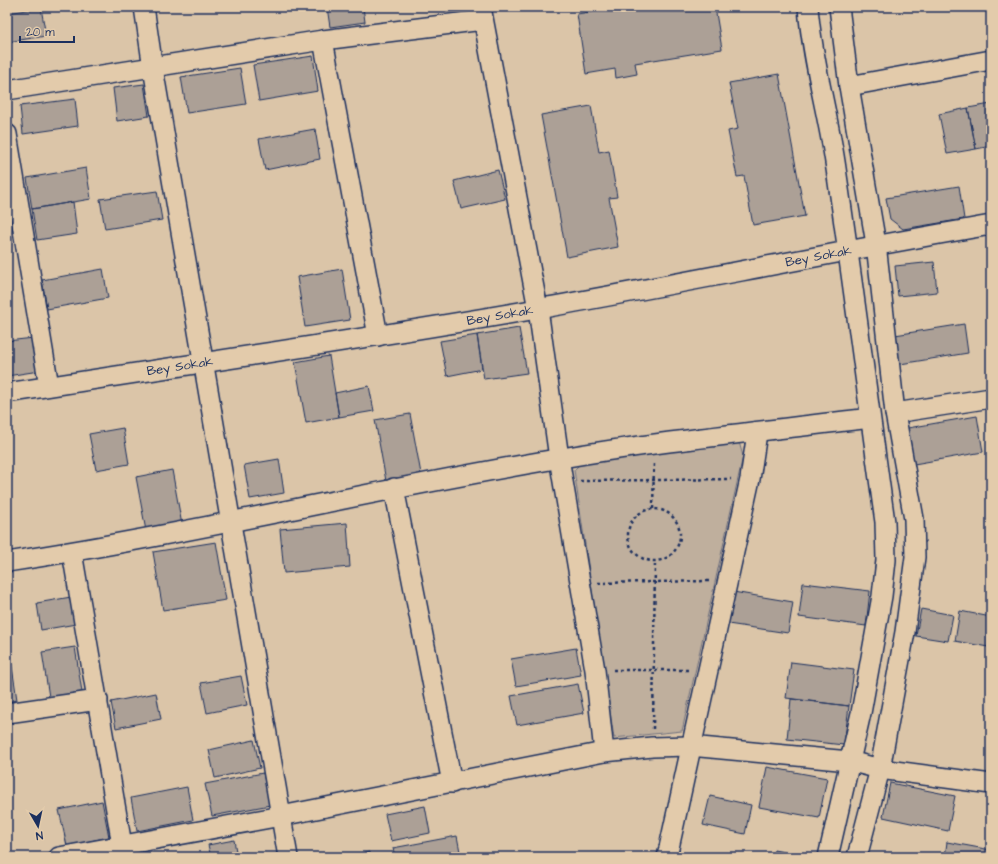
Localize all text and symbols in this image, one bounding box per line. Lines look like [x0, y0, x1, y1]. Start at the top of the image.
scale bar [20, 18, 74, 44]
text: 20 m [26, 24, 55, 41]
street label: Bey Sokak [784, 241, 853, 271]
street label: Bey Sokak [465, 301, 534, 330]
street label: Bey Sokak [146, 352, 214, 380]
north arrow [18, 806, 58, 846]
text: N [35, 827, 44, 843]

